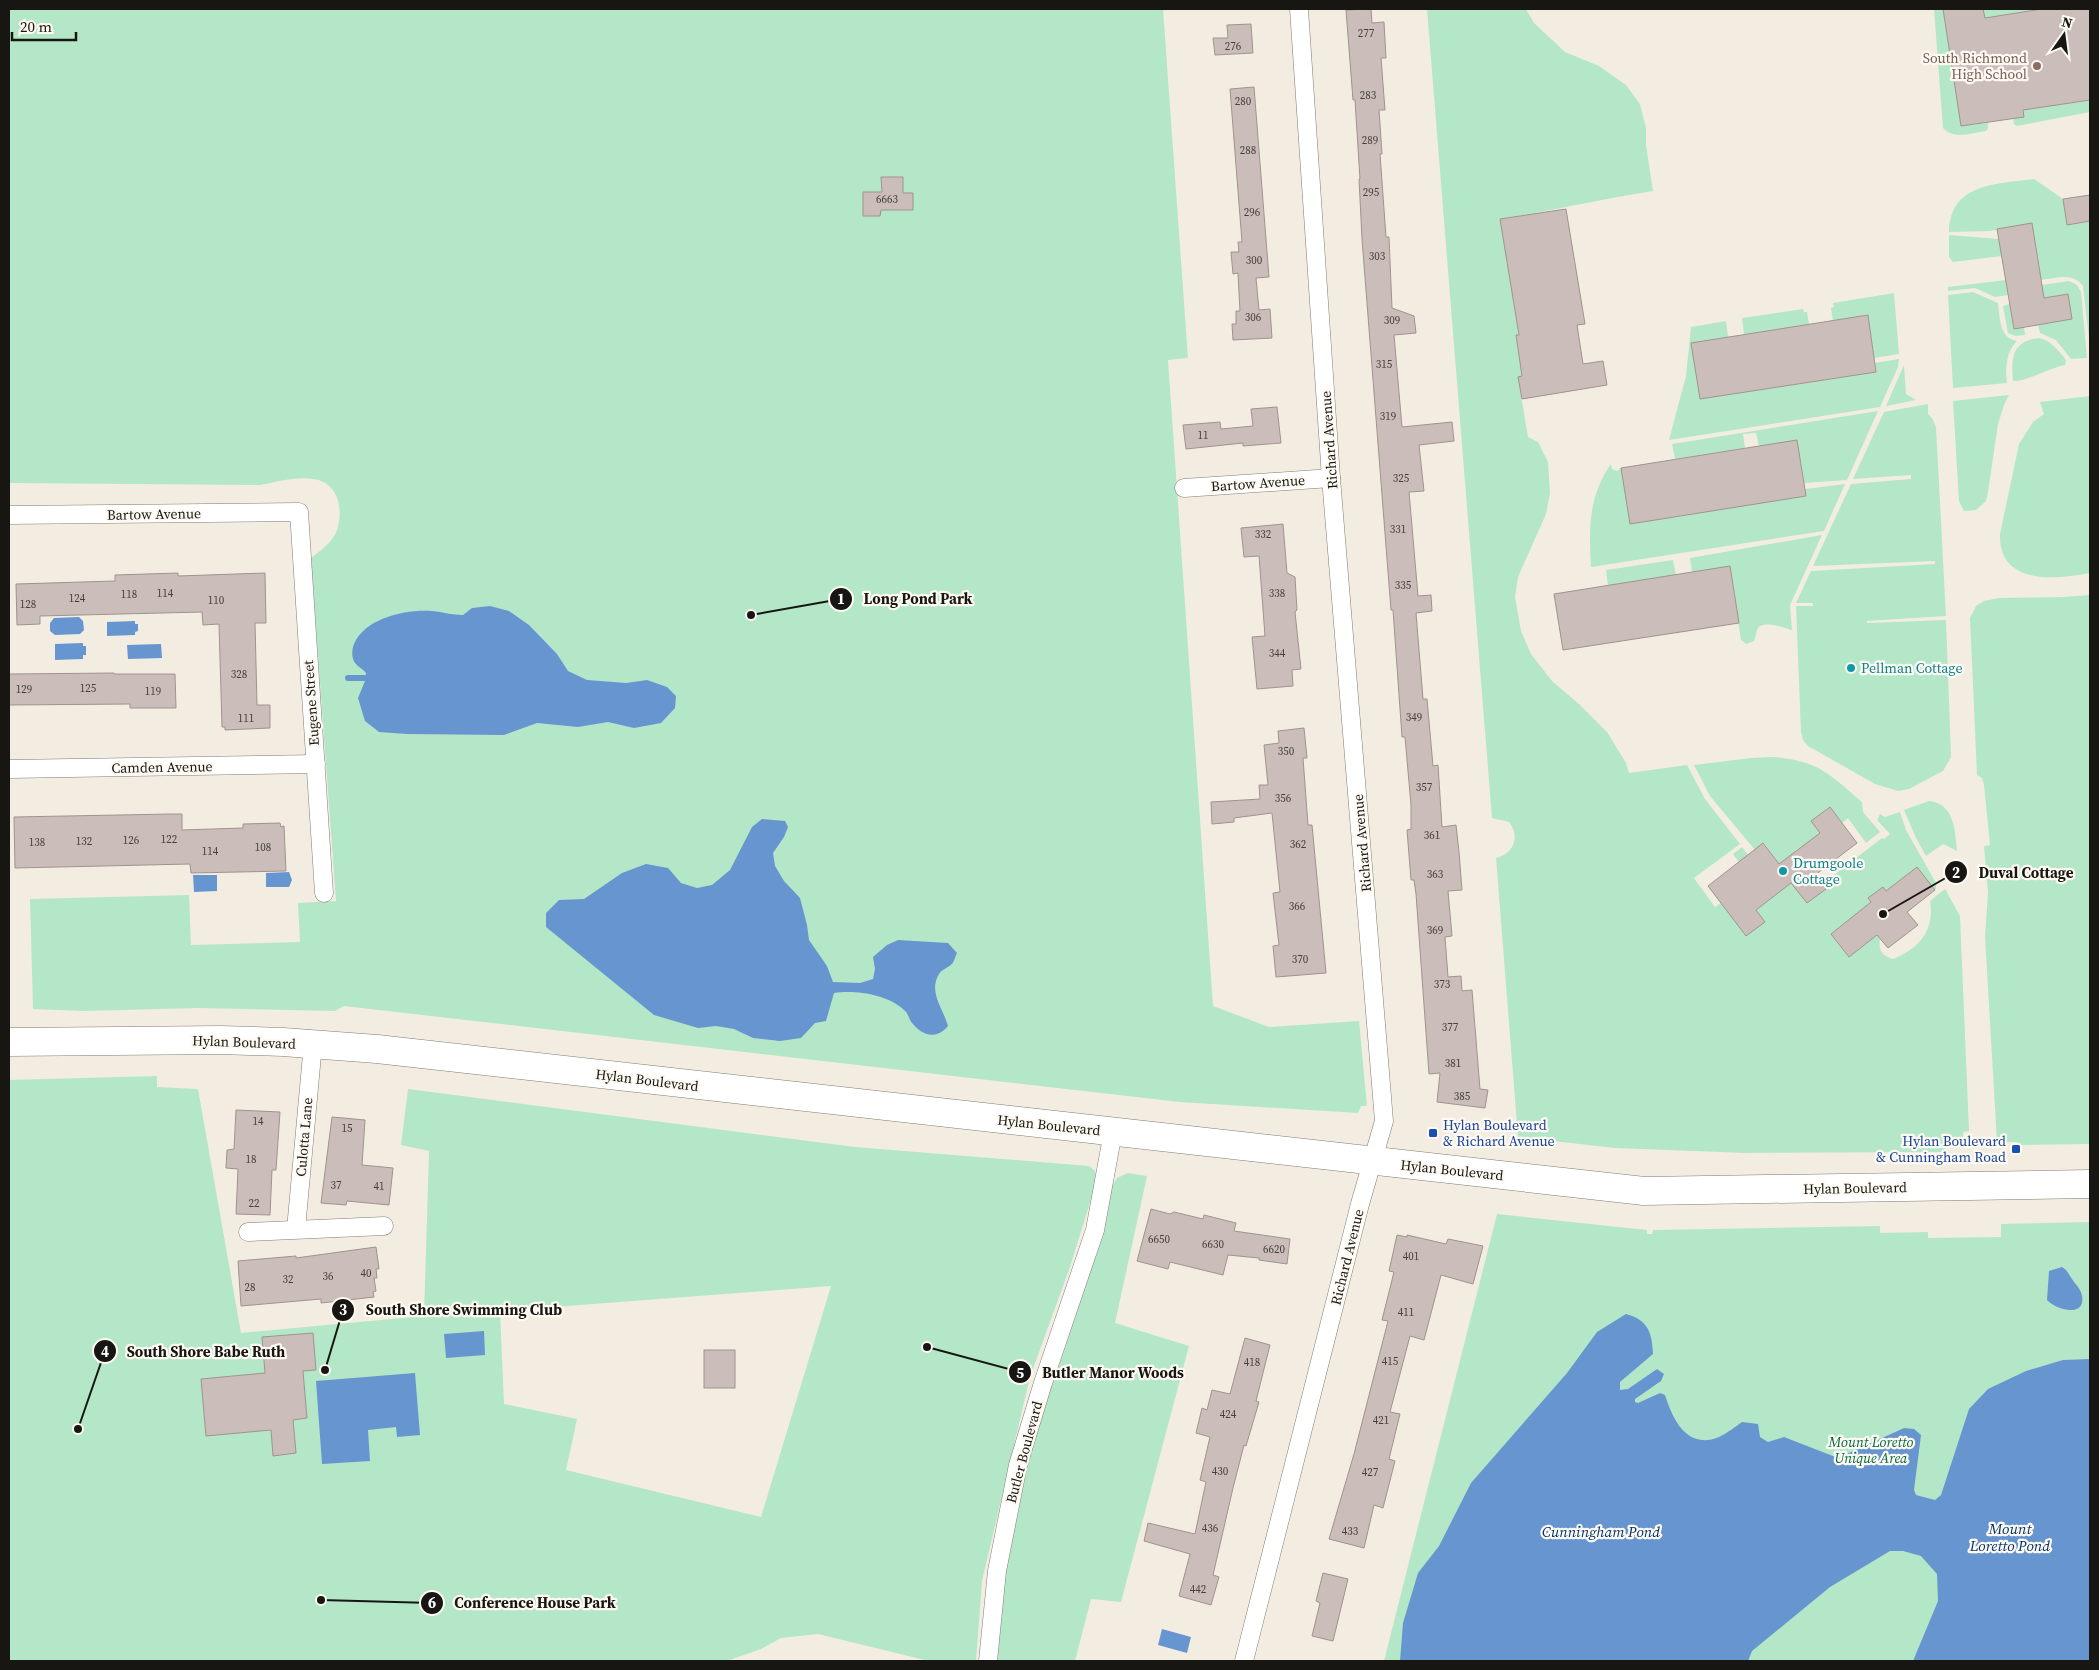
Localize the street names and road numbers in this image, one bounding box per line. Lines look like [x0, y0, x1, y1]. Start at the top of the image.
street label: Richard Avenue [1316, 390, 1342, 490]
street label: Bartow Avenue [1210, 470, 1306, 496]
street label: Bartow Avenue [107, 503, 201, 525]
street label: Eugene Street [298, 659, 324, 746]
street label: Camden Avenue [111, 756, 213, 778]
street label: Richard Avenue [1348, 793, 1376, 893]
street label: Hylan Boulevard [192, 1030, 296, 1054]
street label: Hylan Boulevard [594, 1064, 700, 1096]
street label: Culotta Lane [291, 1097, 317, 1177]
street label: Hylan Boulevard [996, 1110, 1102, 1140]
street label: Hylan Boulevard [1399, 1155, 1505, 1185]
street label: Hylan Boulevard [1803, 1177, 1907, 1199]
street label: Richard Avenue [1325, 1207, 1369, 1307]
street label: Butler Boulevard [1001, 1399, 1047, 1505]

